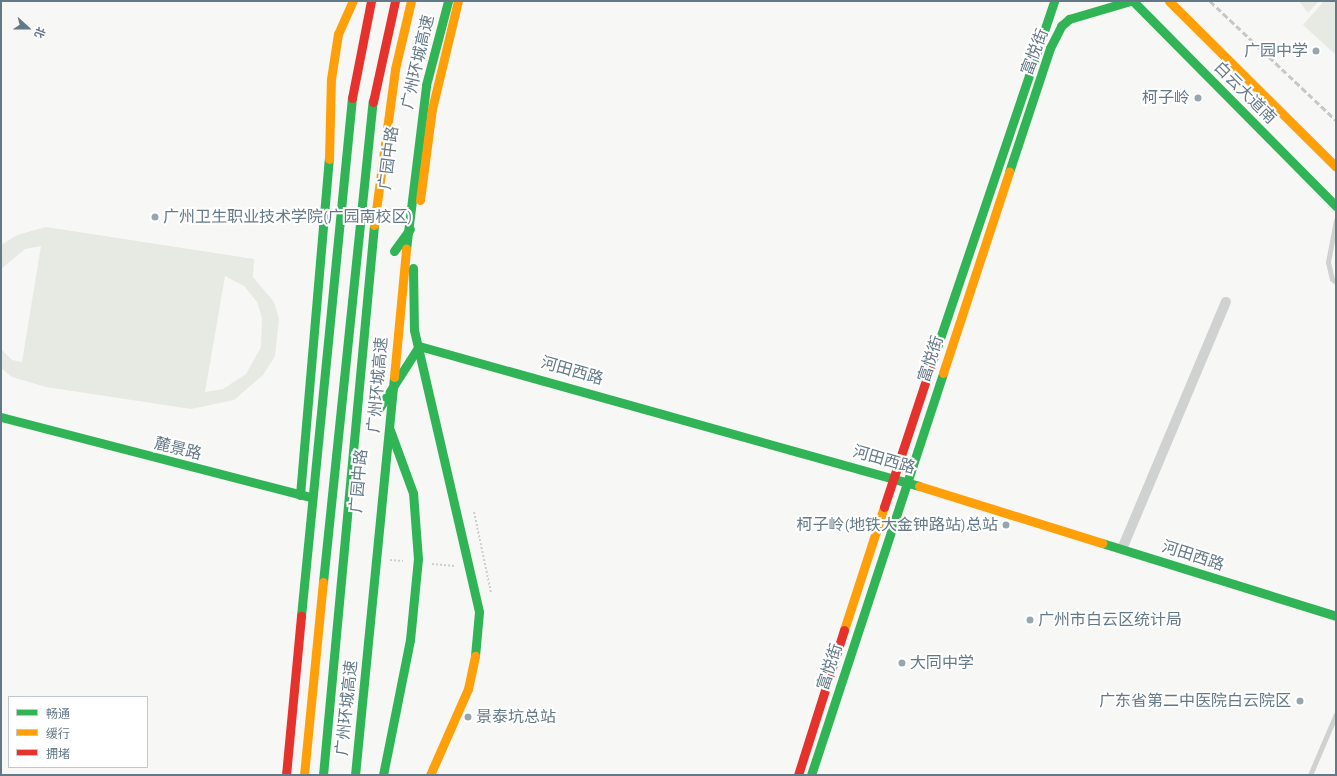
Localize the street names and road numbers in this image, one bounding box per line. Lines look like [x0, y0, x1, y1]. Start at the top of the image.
street label: 广州环城高速 [398, 13, 438, 111]
street label: 富悦街 [1017, 26, 1053, 78]
street label: 白云大道南 [1210, 58, 1280, 128]
street label: 广园中路 [376, 125, 402, 191]
street label: 富悦街 [914, 333, 948, 385]
street label: 广州环城高速 [364, 336, 392, 434]
street label: 河田西路 [539, 353, 605, 389]
street label: 麓景路 [152, 434, 204, 464]
street label: 河田西路 [851, 442, 917, 478]
street label: 广园中路 [347, 448, 371, 514]
street label: 河田西路 [1160, 537, 1226, 575]
street label: 富悦街 [813, 641, 847, 693]
street label: 广州环城高速 [332, 659, 362, 757]

